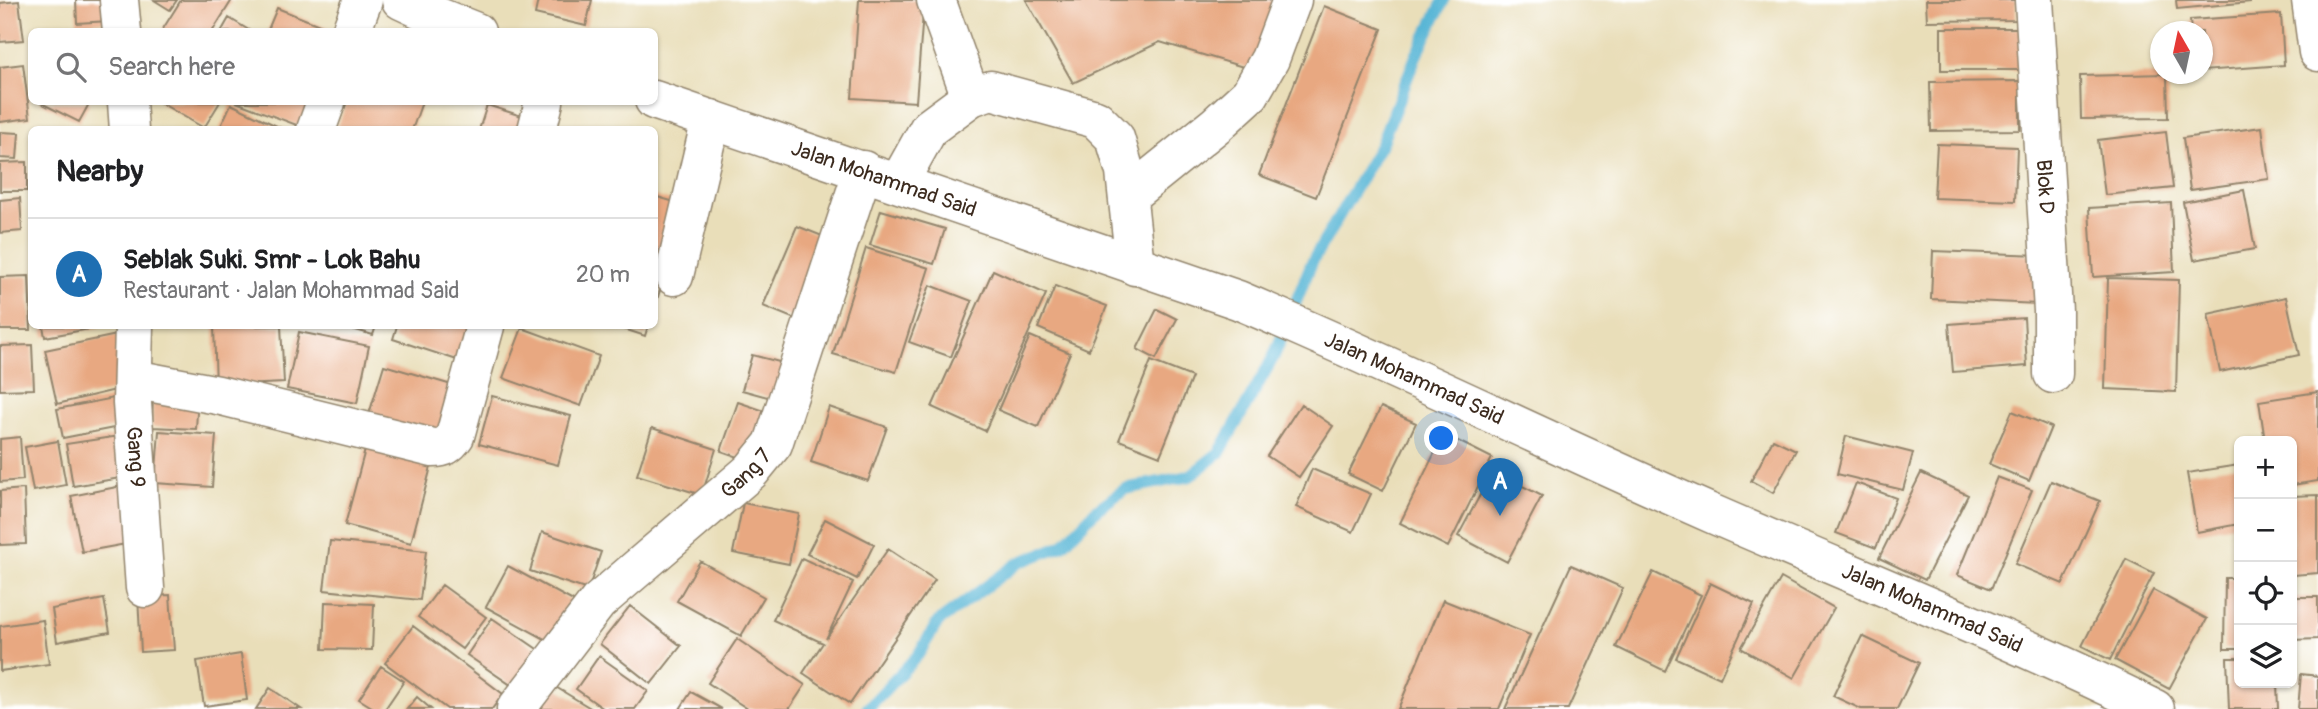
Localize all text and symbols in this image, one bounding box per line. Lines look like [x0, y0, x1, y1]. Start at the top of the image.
north arrow [2150, 21, 2213, 84]
search box [28, 28, 658, 105]
icon: search [52, 48, 90, 86]
text: Search here [108, 51, 235, 83]
street label: Jalan Mohammad Said [788, 134, 980, 223]
text: Nearby [56, 153, 143, 190]
street label: Blok D [2030, 159, 2061, 215]
text: Seblak Suki. Smr - Lok Bahu [123, 244, 421, 276]
text: A [72, 260, 86, 289]
text: 20 m [576, 260, 630, 289]
text: Restaurant · Jalan Mohammad Said [123, 276, 460, 305]
street label: Jalan Mohammad Said [1320, 326, 1508, 431]
your location [1424, 421, 1458, 455]
street label: Gang 9 [120, 426, 151, 488]
map controls [2234, 436, 2297, 688]
button: + [2234, 436, 2297, 499]
street label: Gang 7 [715, 443, 777, 505]
pin: A [1477, 458, 1523, 516]
button: − [2234, 499, 2297, 562]
street label: Jalan Mohammad Said [1838, 557, 2027, 659]
button: locate [2234, 562, 2297, 625]
button: layers [2234, 625, 2297, 688]

